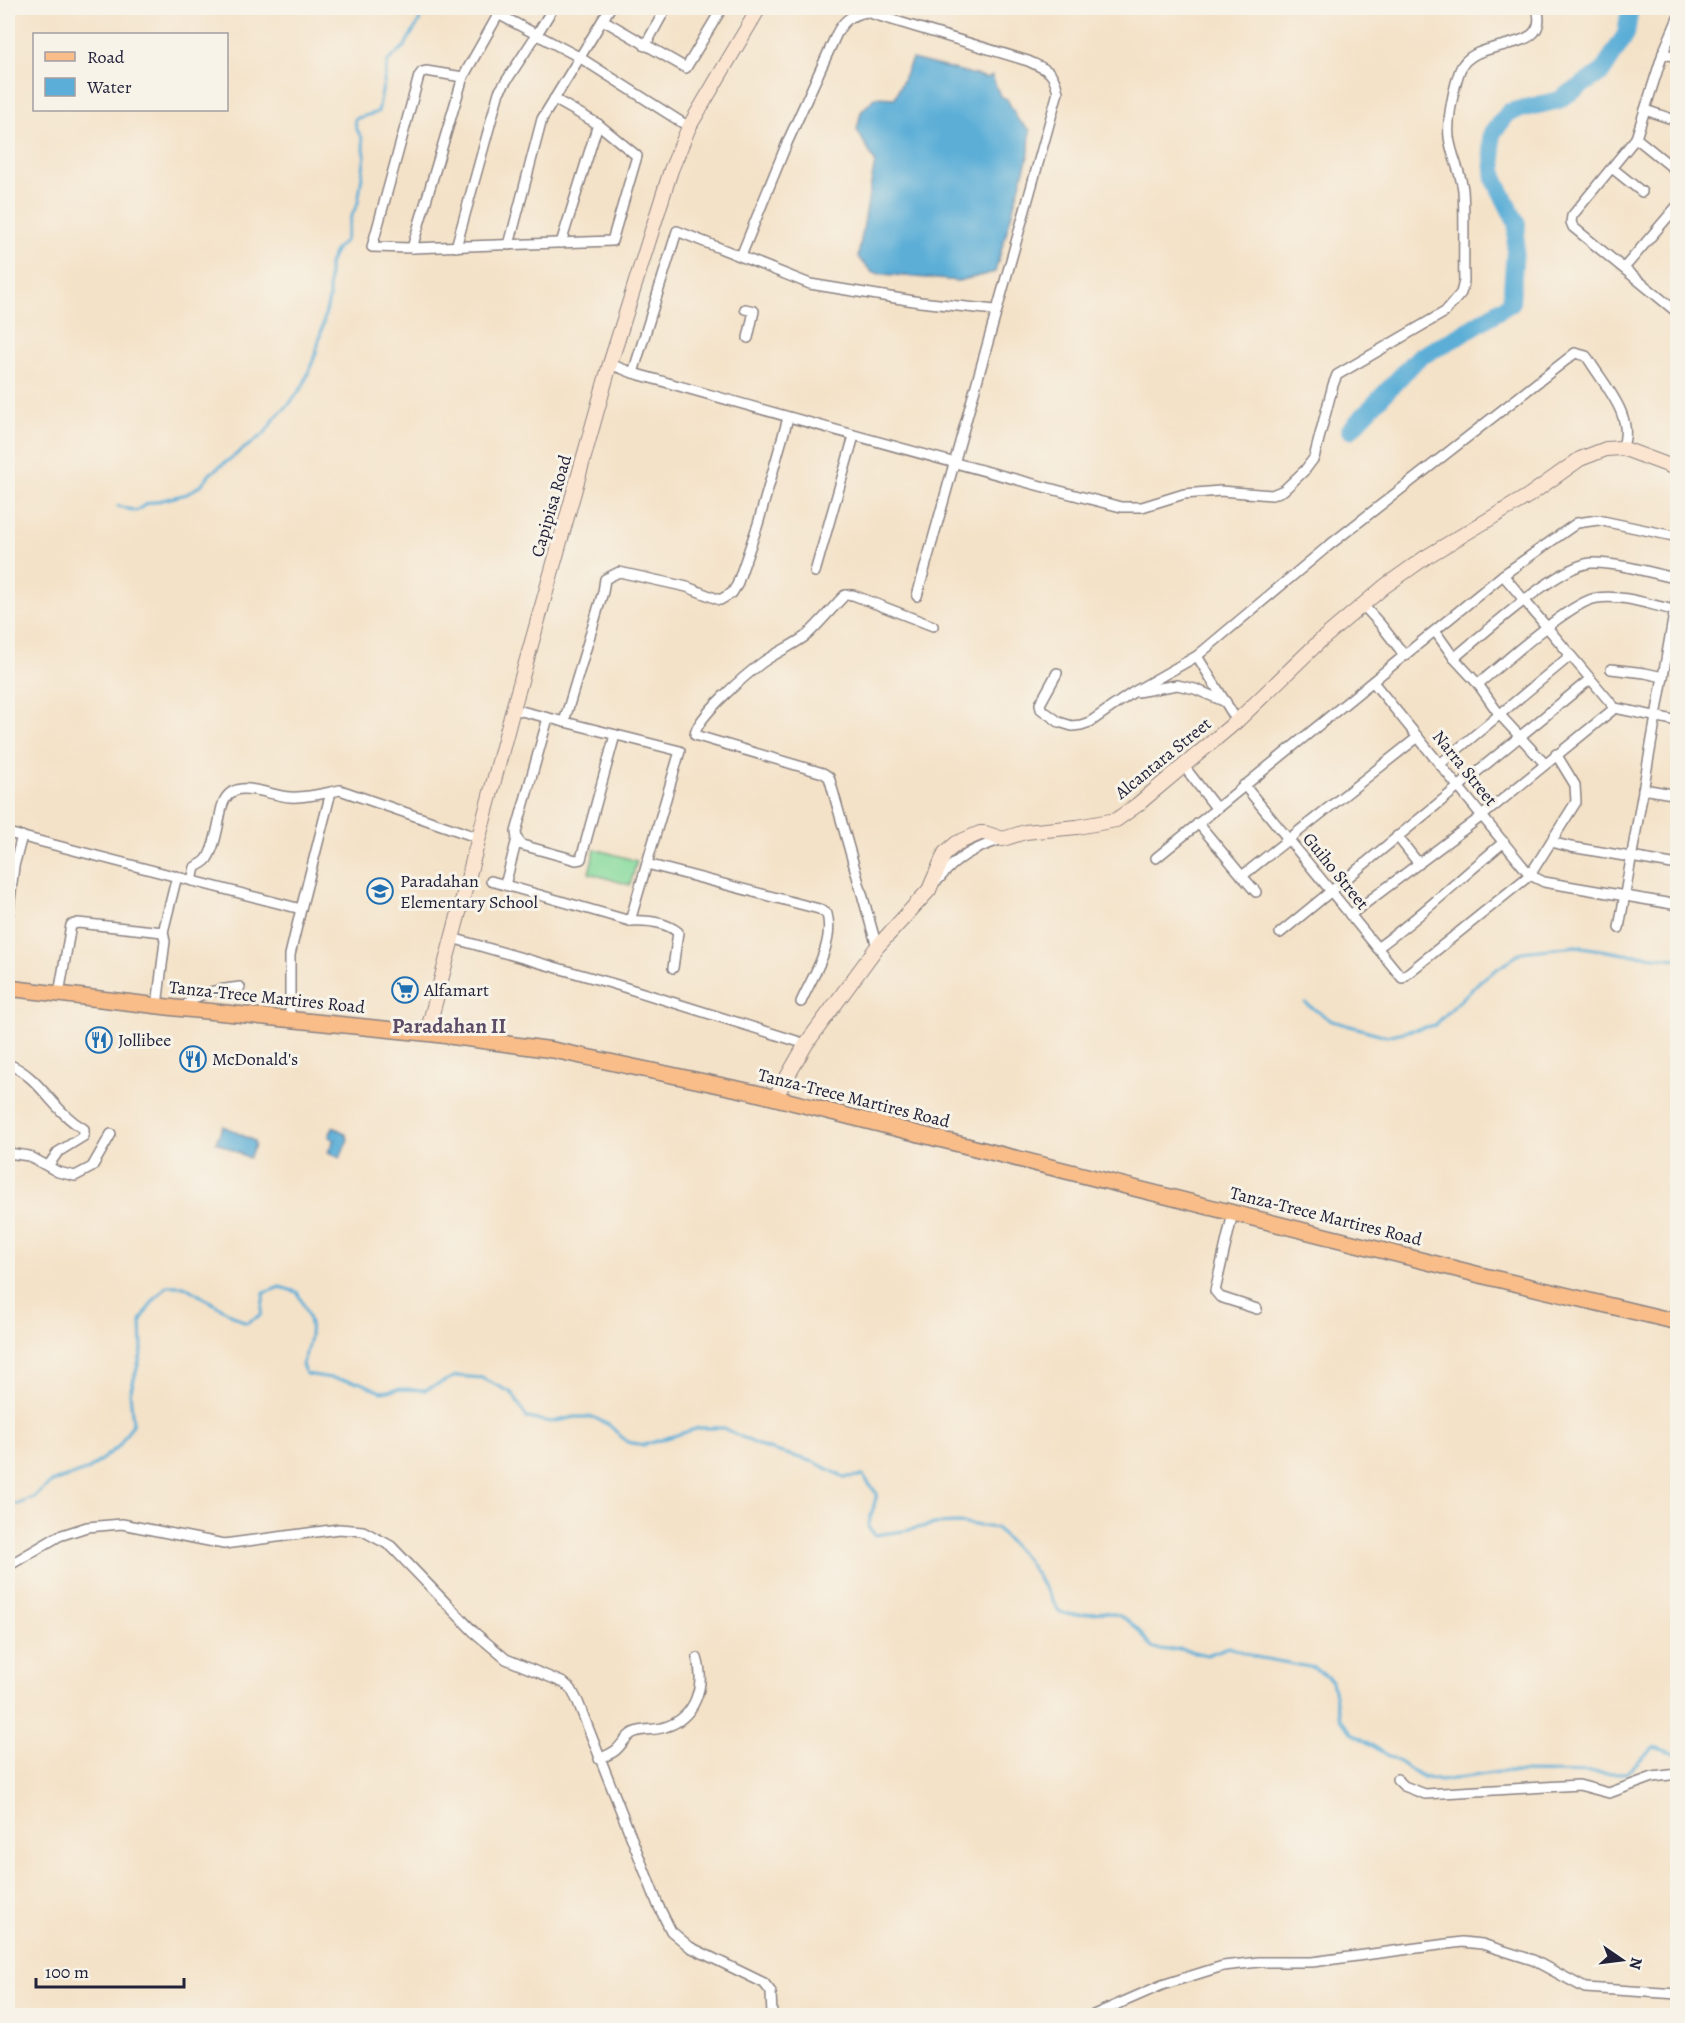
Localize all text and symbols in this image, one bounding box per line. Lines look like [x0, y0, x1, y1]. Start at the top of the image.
legend [33, 33, 228, 111]
text: Road [87, 45, 125, 69]
text: Water [86, 75, 132, 99]
street label: Capipisa Road [525, 452, 577, 560]
street label: Alcantara Street [1109, 712, 1216, 805]
street label: Narra Street [1427, 725, 1503, 811]
street label: Guiho Street [1297, 827, 1375, 915]
place label: Paradahan Elementary School [400, 869, 538, 914]
school or university icon: Paradahan Elementary School [365, 876, 395, 906]
street label: Tanza-Trece Martires Road [168, 975, 366, 1019]
supermarket icon: Alfamart [390, 975, 420, 1005]
place label: Alfamart [423, 978, 489, 1002]
district label: Paradahan II [392, 1012, 506, 1040]
restaurant icon: Jollibee [84, 1025, 114, 1055]
place label: Jollibee [118, 1028, 171, 1052]
restaurant icon: McDonald's [178, 1044, 208, 1074]
place label: McDonald's [212, 1047, 298, 1071]
street label: Tanza-Trece Martires Road [756, 1063, 953, 1134]
street label: Tanza-Trece Martires Road [1228, 1181, 1425, 1252]
north arrow [1592, 1930, 1652, 1990]
scale bar [36, 1951, 184, 1989]
text: N [1623, 1955, 1648, 1972]
text: 100 m [45, 1960, 89, 1984]

